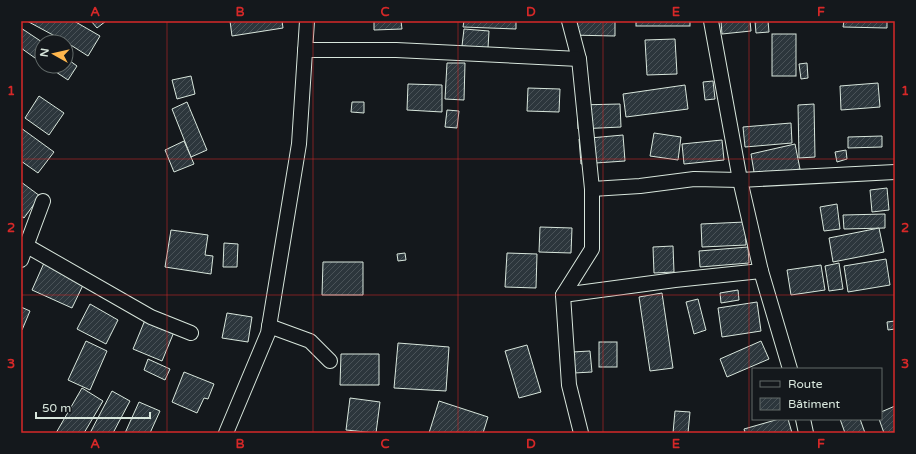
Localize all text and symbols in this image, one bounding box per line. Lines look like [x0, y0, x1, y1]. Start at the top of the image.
text: A [90, 4, 100, 20]
text: B [235, 4, 245, 20]
text: C [380, 4, 390, 20]
text: D [526, 4, 536, 20]
text: E [672, 4, 680, 20]
text: F [817, 4, 825, 20]
north arrow [34, 34, 74, 74]
text: N [38, 47, 52, 58]
text: 1 [7, 83, 15, 99]
text: 1 [901, 83, 909, 99]
text: 2 [7, 220, 15, 236]
text: 2 [901, 220, 909, 236]
text: 3 [7, 356, 15, 372]
text: 3 [901, 356, 909, 372]
legend [752, 368, 882, 420]
text: Route [788, 377, 823, 391]
scale bar [36, 394, 150, 420]
text: Bâtiment [788, 397, 840, 411]
text: 50 m [42, 401, 71, 415]
text: A [90, 436, 100, 452]
text: B [235, 436, 245, 452]
text: C [380, 436, 390, 452]
text: D [526, 436, 536, 452]
text: E [672, 436, 680, 452]
text: F [817, 436, 825, 452]

